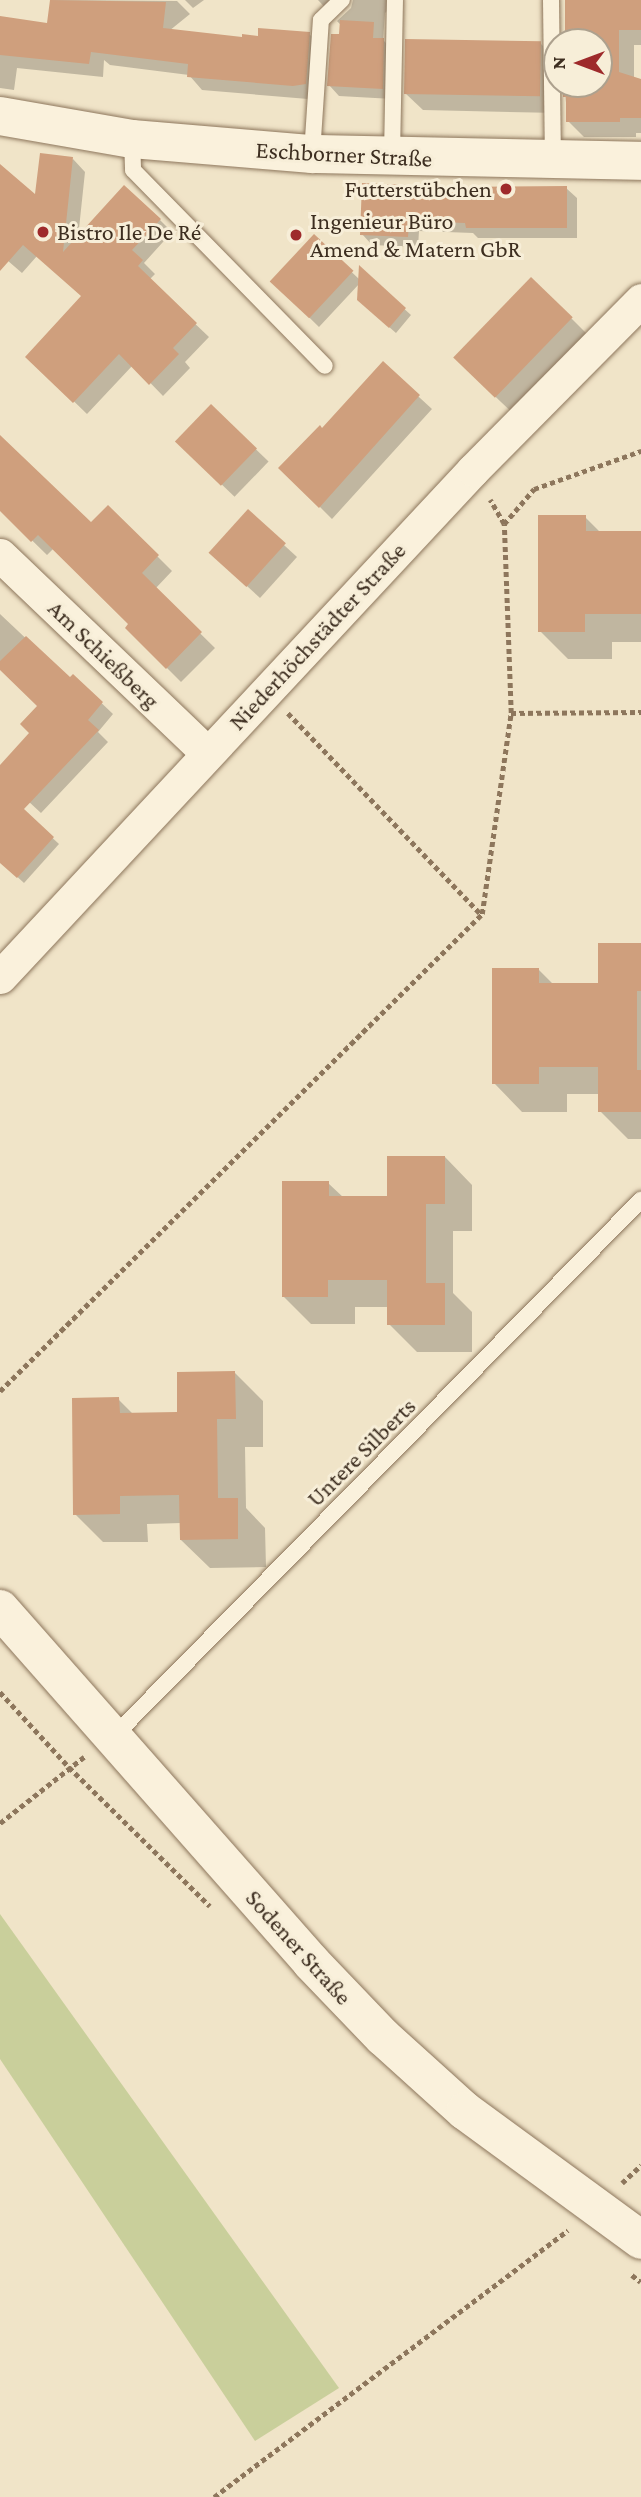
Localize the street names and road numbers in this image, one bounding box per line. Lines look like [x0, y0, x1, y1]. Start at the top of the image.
street label: Eschborner Straße [255, 135, 433, 173]
street label: Niederhöchstädter Straße [222, 536, 412, 736]
street label: Am Schießberg [42, 594, 166, 714]
street label: Untere Silberts [301, 1392, 421, 1512]
street label: Sodener Straße [240, 1883, 358, 2011]

